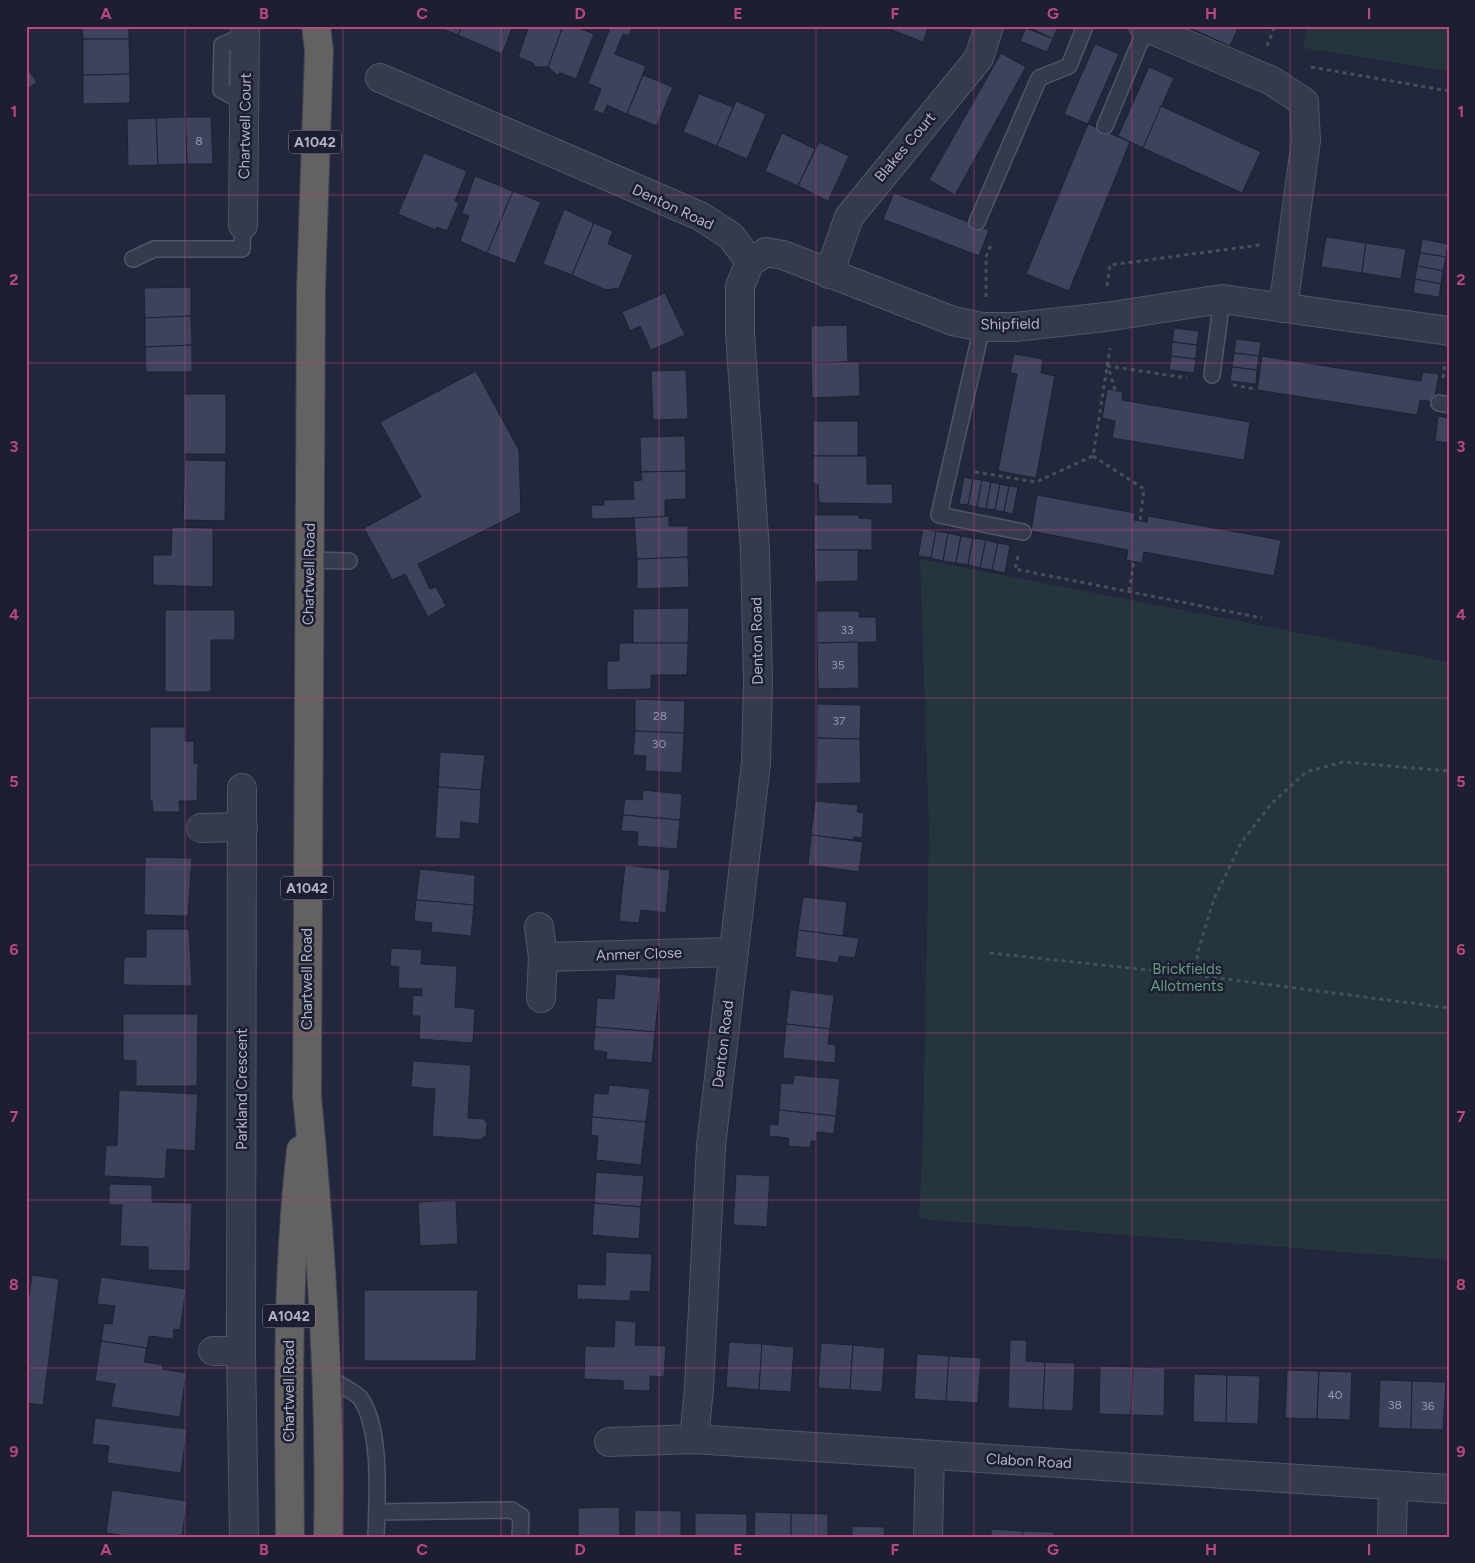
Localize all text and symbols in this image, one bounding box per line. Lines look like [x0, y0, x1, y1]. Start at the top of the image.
text: A [100, 4, 112, 23]
text: B [259, 4, 269, 23]
text: C [416, 4, 428, 23]
text: D [574, 4, 586, 23]
text: E [733, 4, 743, 23]
text: F [891, 4, 900, 23]
text: G [1047, 4, 1059, 23]
text: H [1205, 4, 1217, 23]
text: I [1367, 4, 1371, 23]
street label: Chartwell Court [235, 72, 255, 179]
text: 1 [11, 102, 17, 121]
text: 1 [1458, 102, 1464, 121]
street label: Blakes Court [871, 109, 939, 185]
road number: A1042 [289, 130, 341, 154]
house number: 8 [195, 134, 203, 148]
street label: Denton Road [629, 180, 717, 234]
text: 2 [9, 270, 19, 289]
text: 2 [1456, 270, 1466, 289]
street label: Shipfield [980, 314, 1040, 334]
text: 3 [10, 437, 19, 456]
text: 3 [1457, 437, 1466, 456]
street label: Chartwell Road [299, 523, 319, 625]
street label: Denton Road [747, 597, 767, 685]
text: 4 [9, 605, 19, 624]
text: 4 [1456, 605, 1466, 624]
house number: 33 [840, 623, 854, 637]
house number: 35 [831, 658, 845, 672]
house number: 28 [653, 709, 667, 723]
house number: 37 [833, 714, 846, 728]
house number: 30 [652, 737, 666, 751]
text: 5 [9, 772, 19, 791]
text: 5 [1456, 772, 1466, 791]
road number: A1042 [281, 876, 333, 900]
street label: Chartwell Road [298, 928, 316, 1030]
text: 6 [9, 940, 19, 959]
text: 6 [1456, 940, 1466, 959]
street label: Anmer Close [596, 944, 682, 964]
park label: Brickfields Allotments [1150, 960, 1224, 995]
street label: Denton Road [709, 999, 737, 1089]
street label: Parkland Crescent [233, 1028, 251, 1150]
text: 7 [10, 1107, 19, 1126]
text: 7 [1457, 1107, 1466, 1126]
text: 8 [9, 1275, 19, 1294]
text: 8 [1456, 1275, 1466, 1294]
road number: A1042 [263, 1304, 315, 1328]
street label: Chartwell Road [280, 1340, 298, 1442]
house number: 40 [1327, 1388, 1343, 1402]
house number: 38 [1388, 1398, 1402, 1412]
house number: 36 [1421, 1399, 1435, 1413]
text: 9 [9, 1442, 19, 1461]
text: 9 [1456, 1442, 1466, 1461]
street label: Clabon Road [986, 1450, 1072, 1472]
text: A [100, 1540, 112, 1559]
text: B [259, 1540, 269, 1559]
text: C [416, 1540, 428, 1559]
text: D [574, 1540, 586, 1559]
text: E [733, 1540, 743, 1559]
text: F [891, 1540, 900, 1559]
text: G [1047, 1540, 1059, 1559]
text: H [1205, 1540, 1217, 1559]
text: I [1367, 1540, 1371, 1559]

